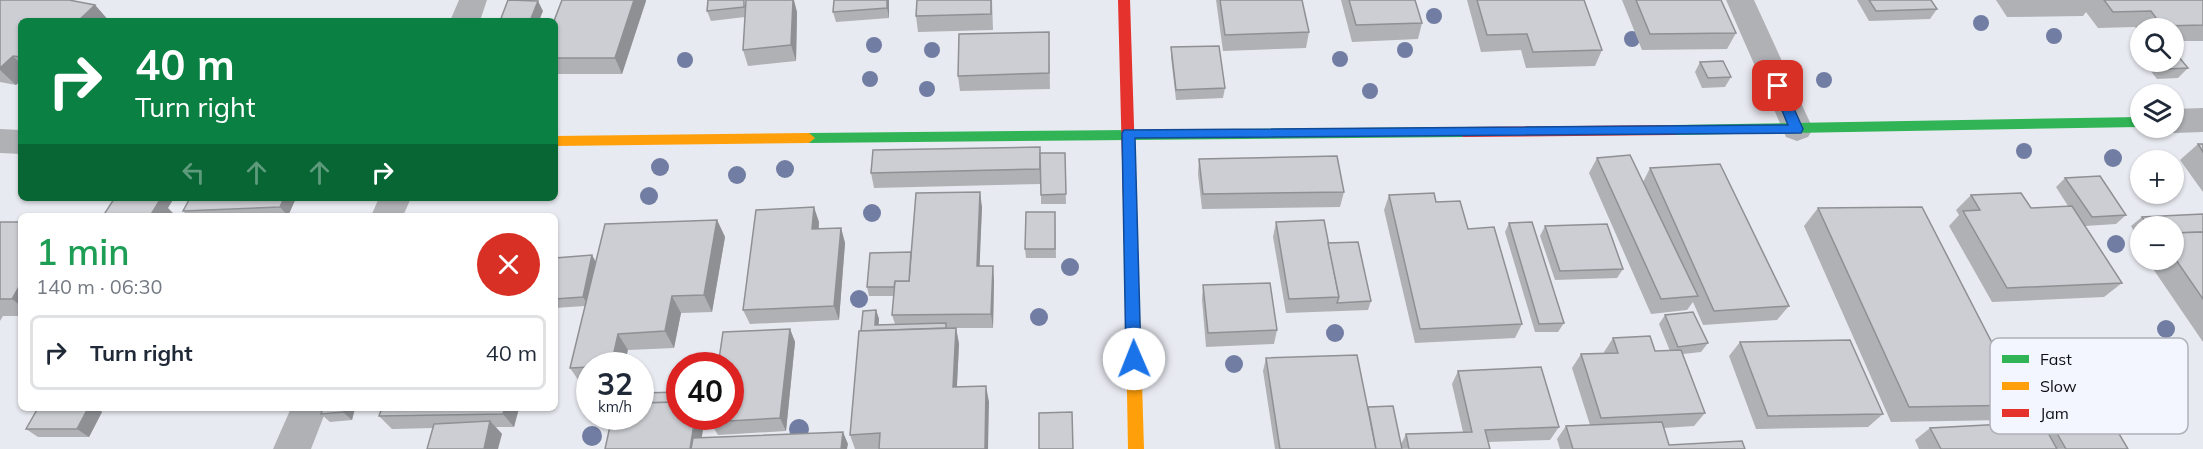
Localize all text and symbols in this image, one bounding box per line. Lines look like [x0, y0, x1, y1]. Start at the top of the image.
map controls [2130, 18, 2184, 270]
button: search [2130, 18, 2184, 72]
text: 40 m [135, 38, 235, 91]
icon: right [36, 42, 114, 120]
pin [1752, 60, 1803, 111]
icon: arrive [1761, 69, 1794, 102]
button: layers [2130, 84, 2184, 138]
text: Turn right [135, 90, 255, 124]
button: + [2130, 150, 2184, 204]
icon: left [177, 156, 210, 189]
icon: ahead [240, 156, 273, 189]
icon: ahead [303, 156, 336, 189]
icon: right [366, 156, 399, 189]
button: − [2130, 216, 2184, 270]
text: 1 min [36, 229, 130, 274]
button: close [477, 233, 540, 296]
text: 140 m · 06:30 [36, 274, 162, 299]
position arrow [1102, 327, 1166, 391]
icon: right [39, 336, 72, 369]
legend [1990, 338, 2188, 434]
text: Turn right [90, 339, 193, 367]
text: 40 m [486, 339, 537, 367]
text: Fast [2040, 349, 2072, 369]
speed limit sign: 40 [666, 352, 744, 430]
text: 32 [597, 365, 633, 403]
text: Slow [2040, 376, 2077, 396]
text: km/h [598, 397, 632, 416]
text: Jam [2040, 403, 2069, 423]

